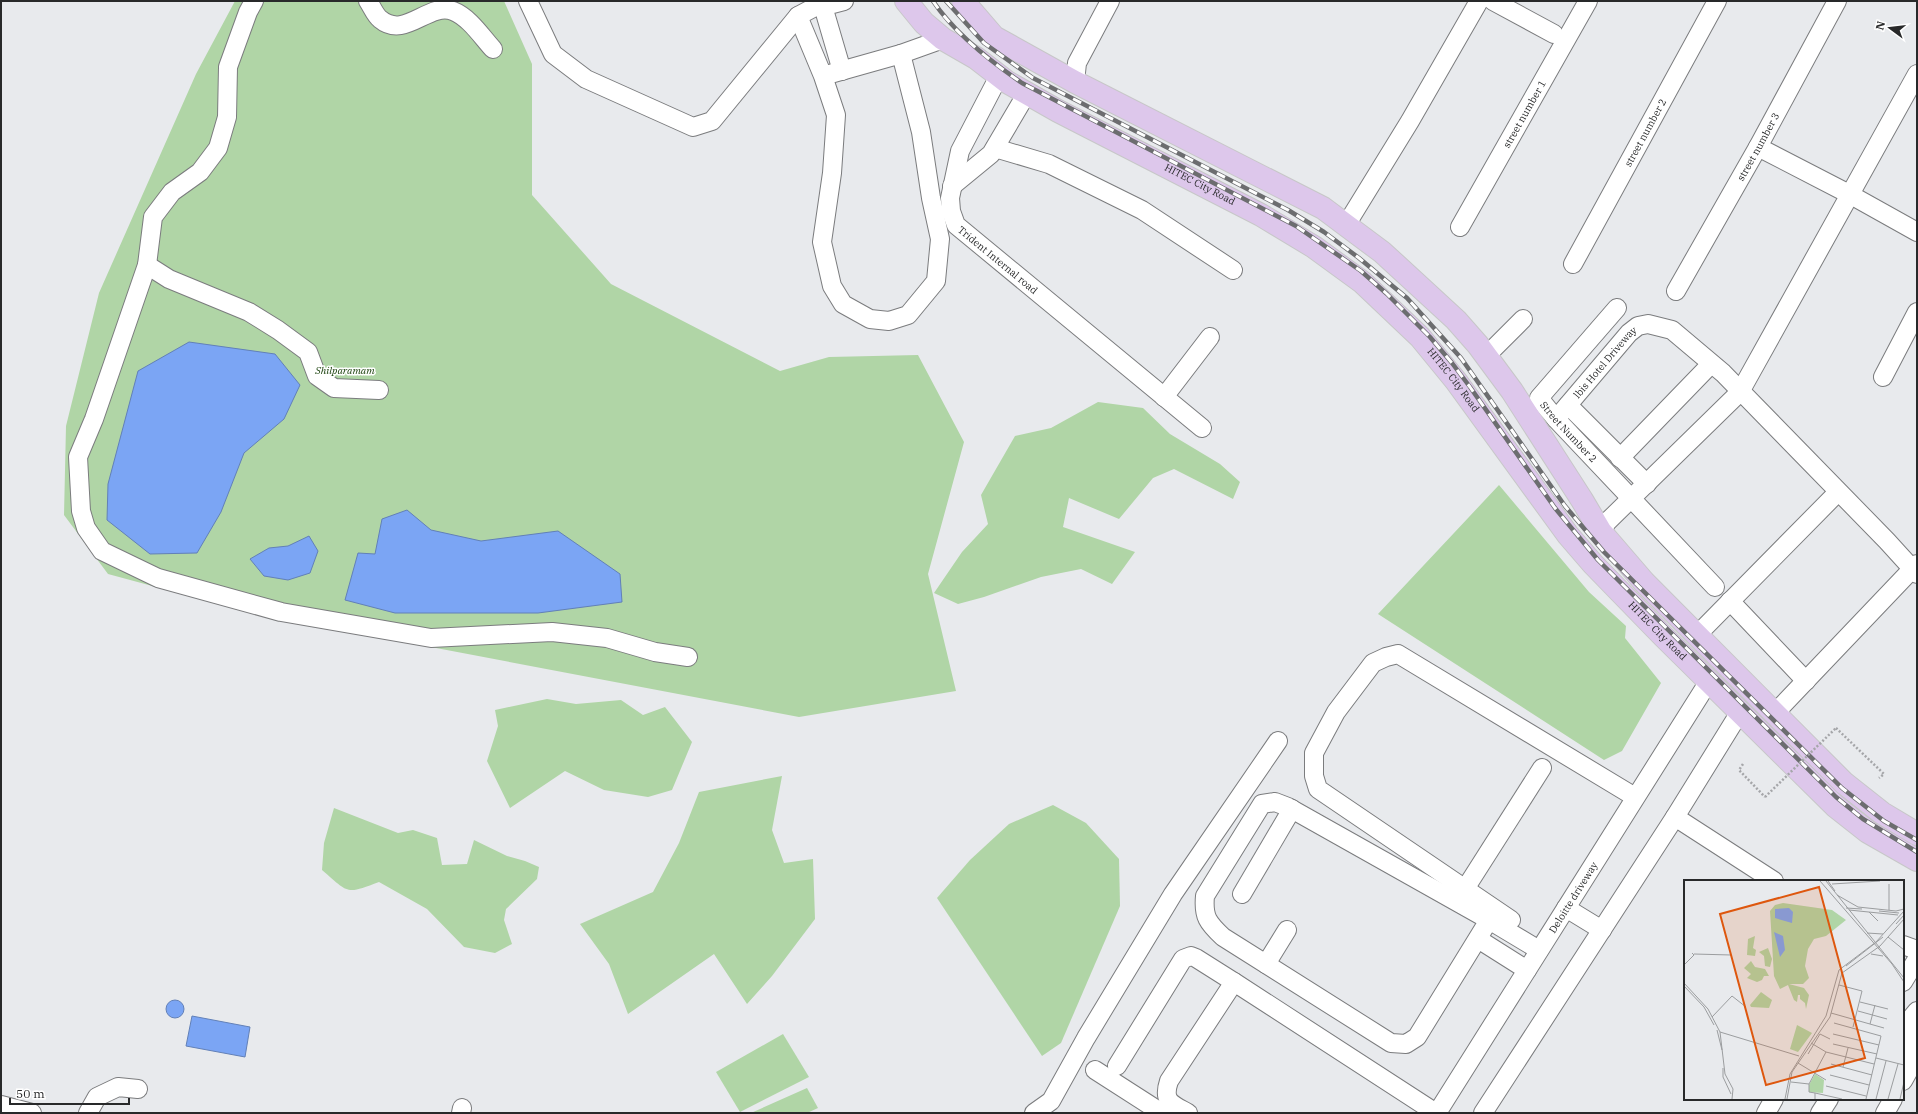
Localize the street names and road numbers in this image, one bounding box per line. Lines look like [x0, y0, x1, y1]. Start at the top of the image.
street label: street number 1 [1500, 78, 1549, 150]
street label: street number 2 [1622, 96, 1669, 169]
street label: street number 3 [1734, 111, 1782, 183]
street label: HITEC City Road [1162, 161, 1238, 208]
street label: Trident Internal road [955, 223, 1040, 297]
street label: lbis Hotel Driveway [1571, 323, 1640, 401]
street label: HITEC City Road [1424, 345, 1482, 415]
street label: Street Number 2 [1537, 399, 1600, 465]
street label: HITEC City Road [1626, 598, 1690, 663]
street label: Deloitte driveway [1546, 859, 1601, 935]

